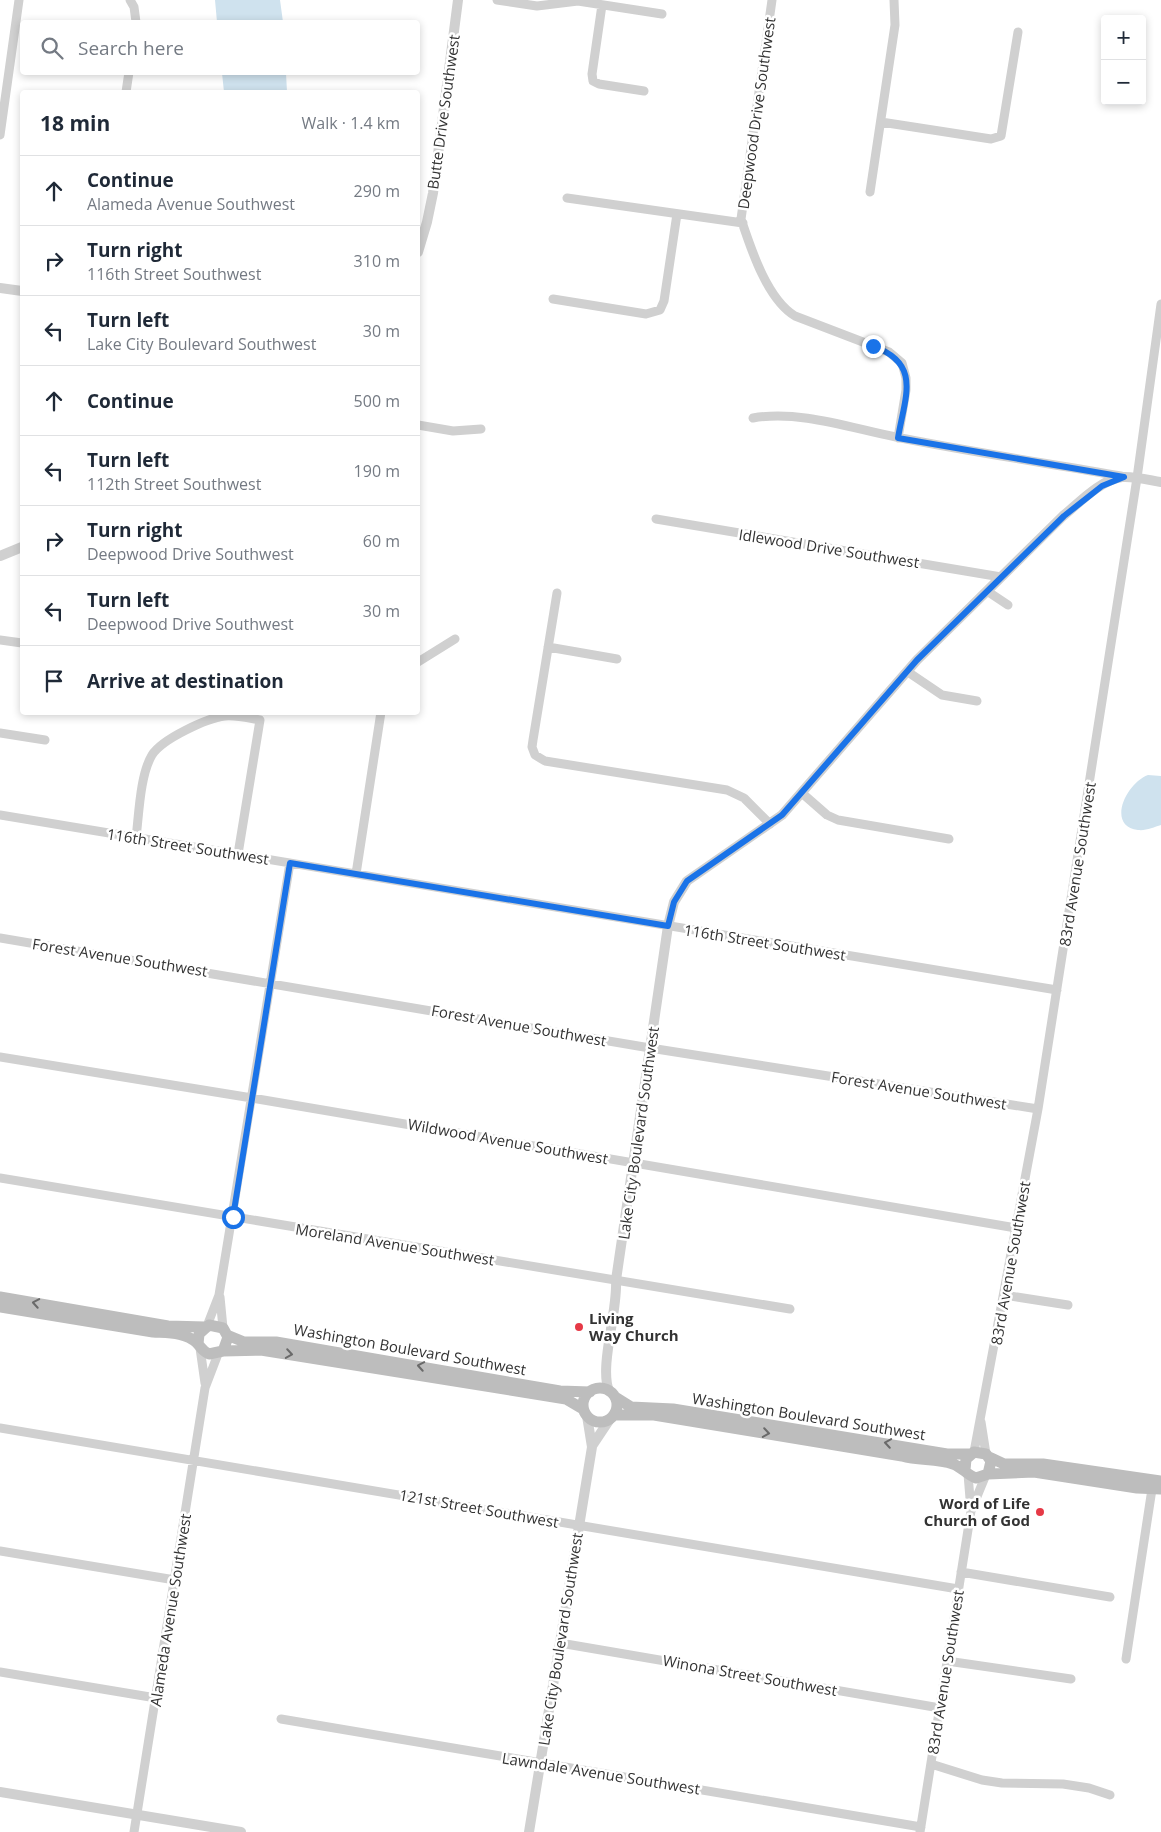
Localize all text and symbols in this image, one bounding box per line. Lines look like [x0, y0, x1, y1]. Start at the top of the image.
map controls [1101, 15, 1146, 105]
button: + [1101, 15, 1146, 60]
street label: Deepwood Drive Southwest [733, 16, 779, 210]
search box [20, 20, 420, 75]
street label: Butte Drive Southwest [422, 33, 464, 191]
icon: search [38, 34, 66, 62]
text: Search here [78, 35, 184, 61]
button: − [1101, 60, 1146, 105]
text: 18 min [40, 109, 110, 137]
text: Walk · 1.4 km [302, 112, 400, 134]
text: Continue [87, 167, 174, 193]
icon: ahead [40, 177, 68, 205]
text: 290 m [354, 180, 400, 202]
text: Alameda Avenue Southwest [87, 193, 295, 215]
text: Turn right [87, 237, 182, 263]
icon: right [40, 247, 68, 275]
text: 310 m [354, 250, 400, 272]
text: 116th Street Southwest [87, 263, 261, 285]
text: Turn left [87, 307, 169, 333]
icon: left [40, 317, 68, 345]
text: 30 m [363, 320, 400, 342]
text: Lake City Boulevard Southwest [87, 333, 316, 355]
route end [862, 335, 885, 358]
icon: ahead [40, 387, 68, 415]
text: Continue [87, 388, 174, 414]
text: 500 m [354, 390, 400, 412]
text: Turn left [87, 447, 169, 473]
icon: left [40, 457, 68, 485]
text: 190 m [354, 460, 400, 482]
text: 112th Street Southwest [87, 473, 261, 495]
text: Turn right [87, 517, 182, 543]
street label: Idlewood Drive Southwest [737, 524, 921, 572]
icon: right [40, 527, 68, 555]
text: 60 m [363, 530, 400, 552]
text: Deepwood Drive Southwest [87, 543, 294, 565]
text: Turn left [87, 587, 169, 613]
icon: left [40, 597, 68, 625]
text: 30 m [363, 600, 400, 622]
text: Deepwood Drive Southwest [87, 613, 294, 635]
icon: arrive [40, 667, 68, 695]
text: Arrive at destination [87, 668, 284, 694]
street label: 83rd Avenue Southwest [1054, 780, 1100, 948]
street label: 116th Street Southwest [106, 823, 270, 869]
street label: 116th Street Southwest [683, 919, 847, 965]
street label: Forest Avenue Southwest [31, 933, 209, 981]
street label: Forest Avenue Southwest [430, 1000, 608, 1050]
street label: Lake City Boulevard Southwest [613, 1025, 663, 1241]
street label: Forest Avenue Southwest [830, 1066, 1008, 1114]
street label: Wildwood Avenue Southwest [406, 1114, 610, 1168]
street label: 83rd Avenue Southwest [986, 1180, 1034, 1346]
route start [222, 1206, 245, 1229]
street label: Moreland Avenue Southwest [294, 1218, 496, 1270]
one-way arrow [31, 1299, 40, 1309]
place label: Living Way Church [589, 1308, 679, 1345]
street label: Washington Boulevard Southwest [292, 1319, 528, 1379]
marker: Living Way Church [573, 1321, 585, 1333]
one-way arrow [284, 1349, 293, 1359]
one-way arrow [416, 1362, 425, 1372]
street label: Washington Boulevard Southwest [691, 1388, 927, 1444]
one-way arrow [762, 1428, 771, 1438]
one-way arrow [883, 1439, 892, 1449]
street label: 121st Street Southwest [398, 1484, 560, 1532]
place label: Word of Life Church of God [924, 1493, 1030, 1530]
marker: Word of Life Church of God [1034, 1506, 1046, 1518]
street label: Alameda Avenue Southwest [145, 1512, 195, 1708]
street label: Lake City Boulevard Southwest [533, 1531, 587, 1747]
street label: 83rd Avenue Southwest [922, 1588, 968, 1756]
street label: Winona Street Southwest [661, 1650, 839, 1700]
street label: Lawndale Avenue Southwest [501, 1747, 701, 1799]

